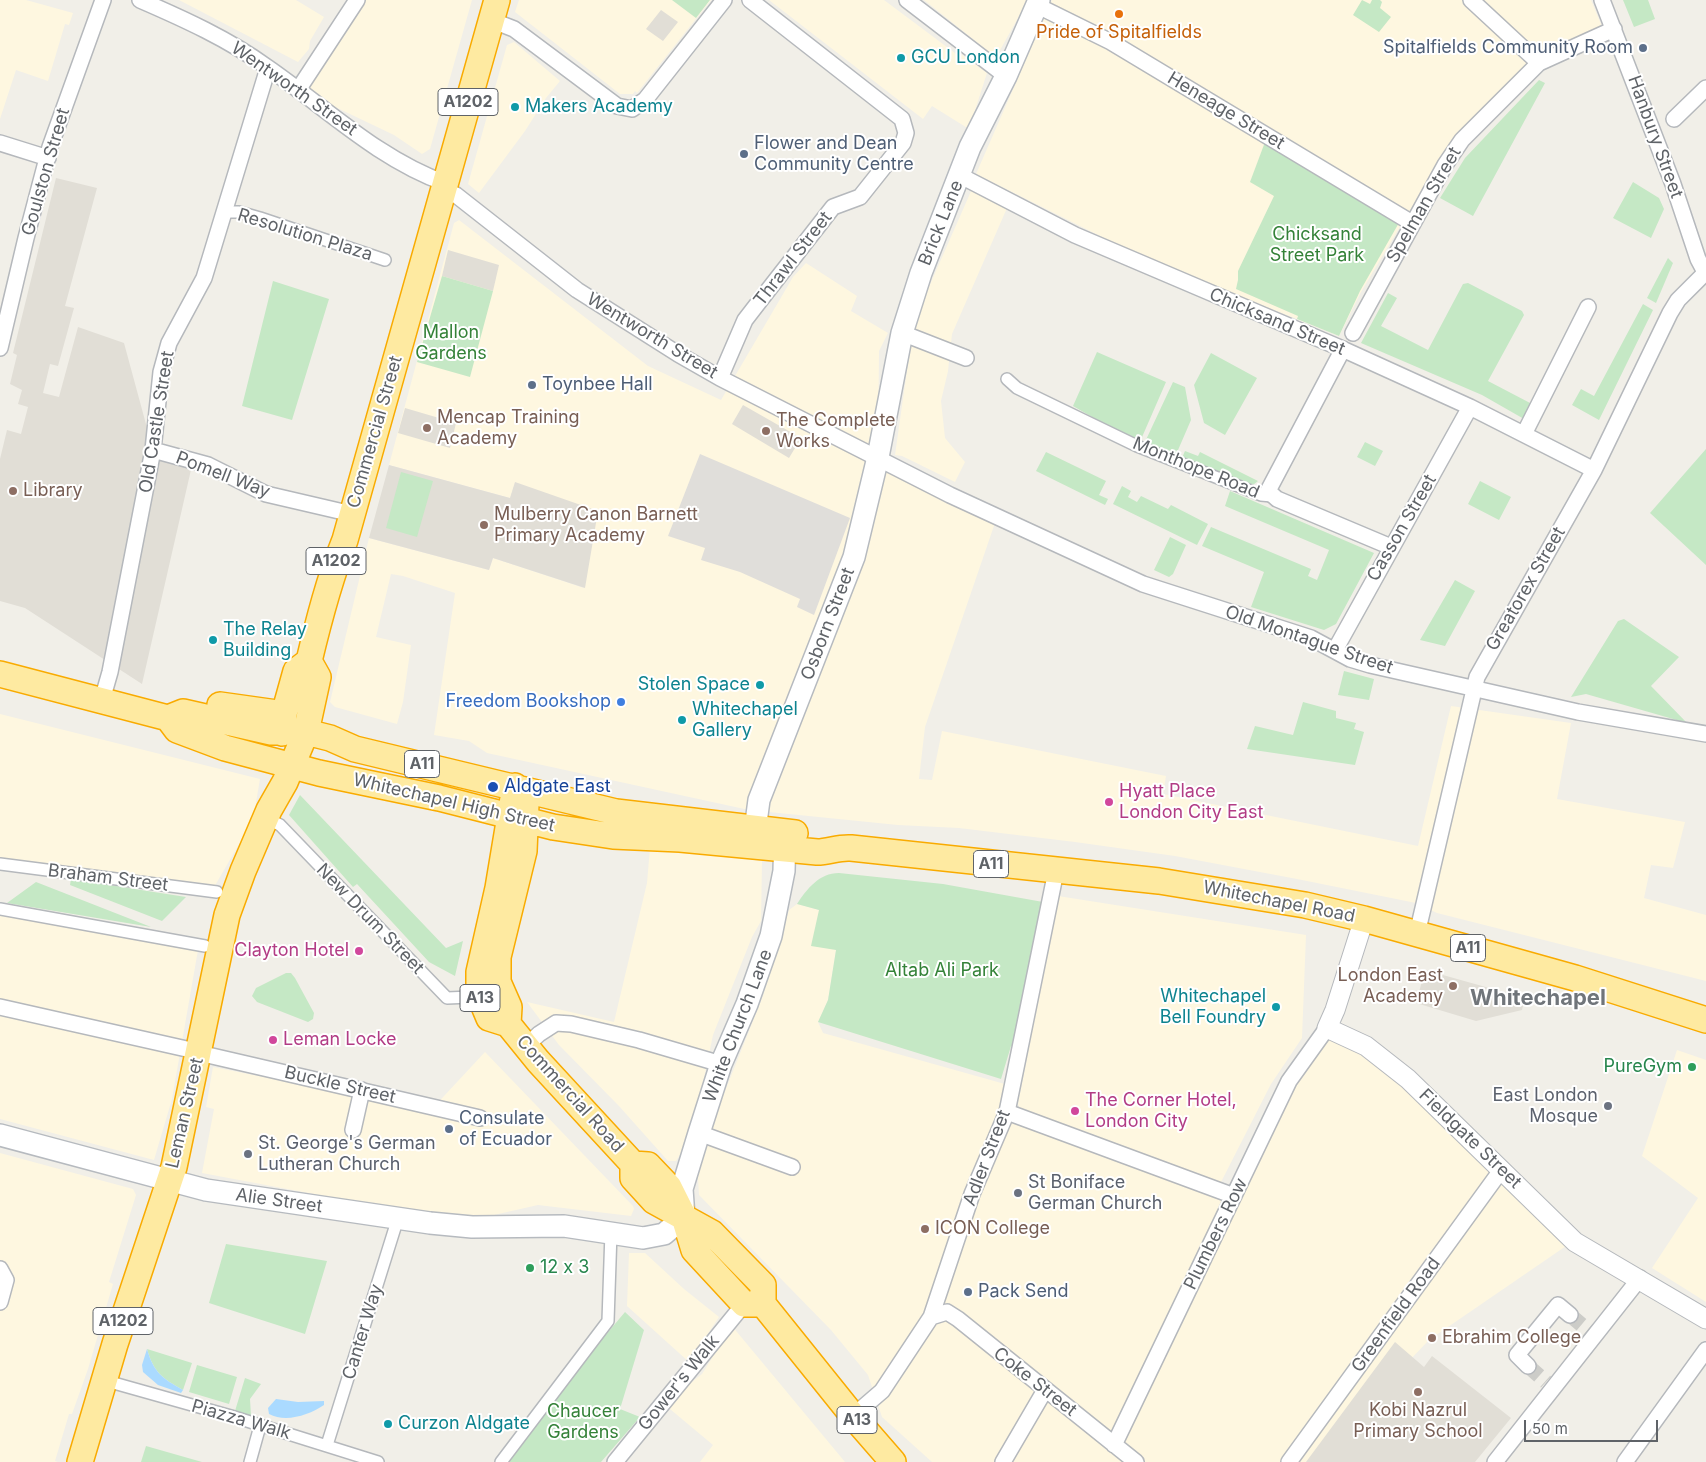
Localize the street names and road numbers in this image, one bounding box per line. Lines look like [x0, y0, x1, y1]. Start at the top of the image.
street label: Wentworth Street [227, 37, 361, 141]
street label: Heneage Street [1164, 68, 1288, 154]
street label: Hanbury Street [1623, 73, 1687, 201]
road number: A1202 [438, 88, 498, 115]
street label: Goulston Street [17, 106, 75, 238]
street label: Spelman Street [1382, 143, 1466, 267]
street label: Brick Lane [914, 177, 968, 269]
street label: Resolution Plaza [235, 204, 375, 266]
street label: Thrawl Street [749, 207, 837, 311]
street label: Chicksand Street [1206, 284, 1348, 360]
street label: Wentworth Street [583, 288, 721, 384]
street label: Old Castle Street [135, 349, 179, 495]
street label: Commercial Street [343, 353, 407, 511]
street label: Monthope Road [1129, 433, 1263, 503]
street label: Pomell Way [173, 447, 273, 503]
street label: Casson Street [1363, 471, 1441, 585]
street label: Greatorex Street [1482, 523, 1570, 655]
road number: A1202 [306, 548, 366, 574]
street label: Osborn Street [797, 565, 859, 683]
street label: Old Montague Street [1222, 601, 1396, 679]
road number: A11 [404, 751, 440, 778]
street label: Whitechapel High Street [351, 769, 557, 837]
road number: A11 [974, 851, 1008, 878]
street label: New Drum Street [312, 859, 428, 979]
street label: Braham Street [47, 860, 169, 896]
street label: Whitechapel Road [1201, 877, 1357, 927]
road number: A11 [1450, 934, 1486, 961]
street label: White Church Lane [699, 946, 777, 1106]
road number: A13 [460, 984, 500, 1011]
street label: Commercial Road [512, 1031, 628, 1157]
street label: Leman Street [162, 1056, 208, 1170]
street label: Buckle Street [282, 1062, 398, 1108]
street label: Fieldgate Street [1414, 1085, 1526, 1193]
street label: Adler Street [959, 1107, 1015, 1209]
street label: Plumbers Row [1180, 1175, 1252, 1293]
street label: Alie Street [234, 1184, 324, 1218]
street label: Greenfield Road [1347, 1253, 1445, 1377]
street label: Canter Way [338, 1282, 388, 1382]
road number: A1202 [93, 1308, 153, 1334]
street label: Gower's Walk [634, 1331, 724, 1435]
street label: Coke Street [989, 1343, 1081, 1421]
street label: Piazza Walk [189, 1396, 293, 1444]
road number: A13 [837, 1406, 877, 1434]

